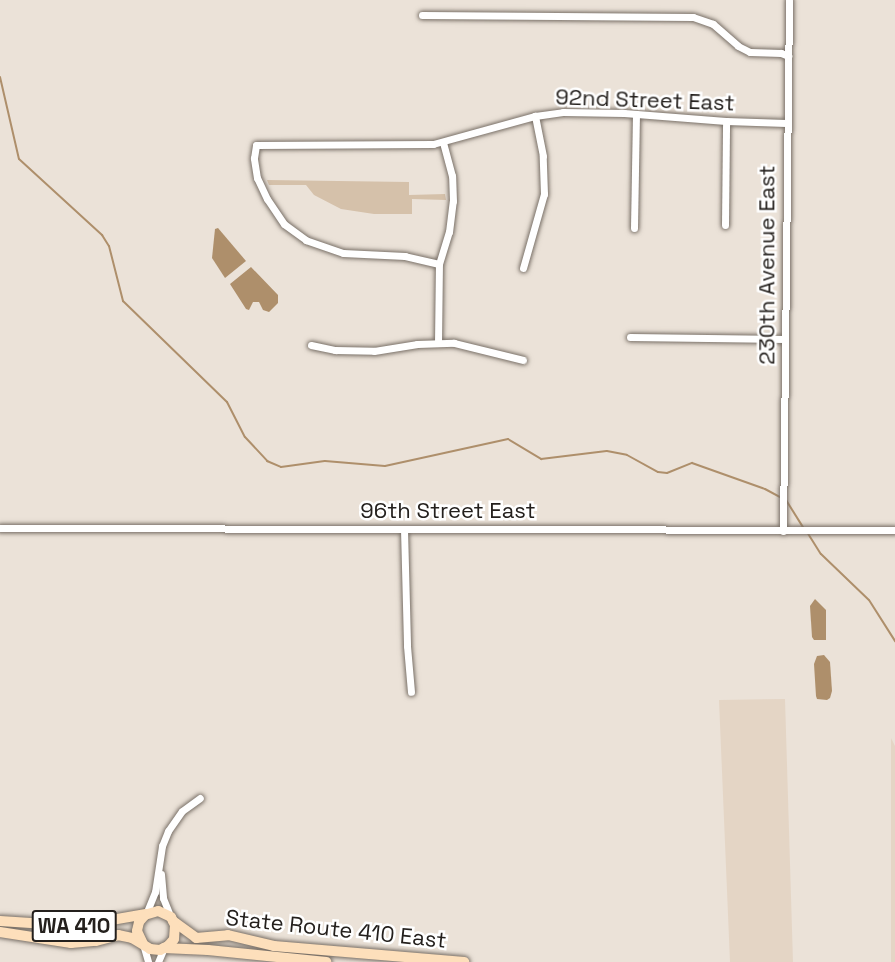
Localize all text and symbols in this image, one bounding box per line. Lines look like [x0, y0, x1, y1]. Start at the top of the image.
street label: 92nd Street East [555, 84, 735, 116]
street label: 230th Avenue East [754, 165, 780, 365]
street label: 96th Street East [360, 498, 536, 524]
street label: State Route 410 East [224, 904, 448, 954]
road number: WA 410 [31, 908, 118, 944]

